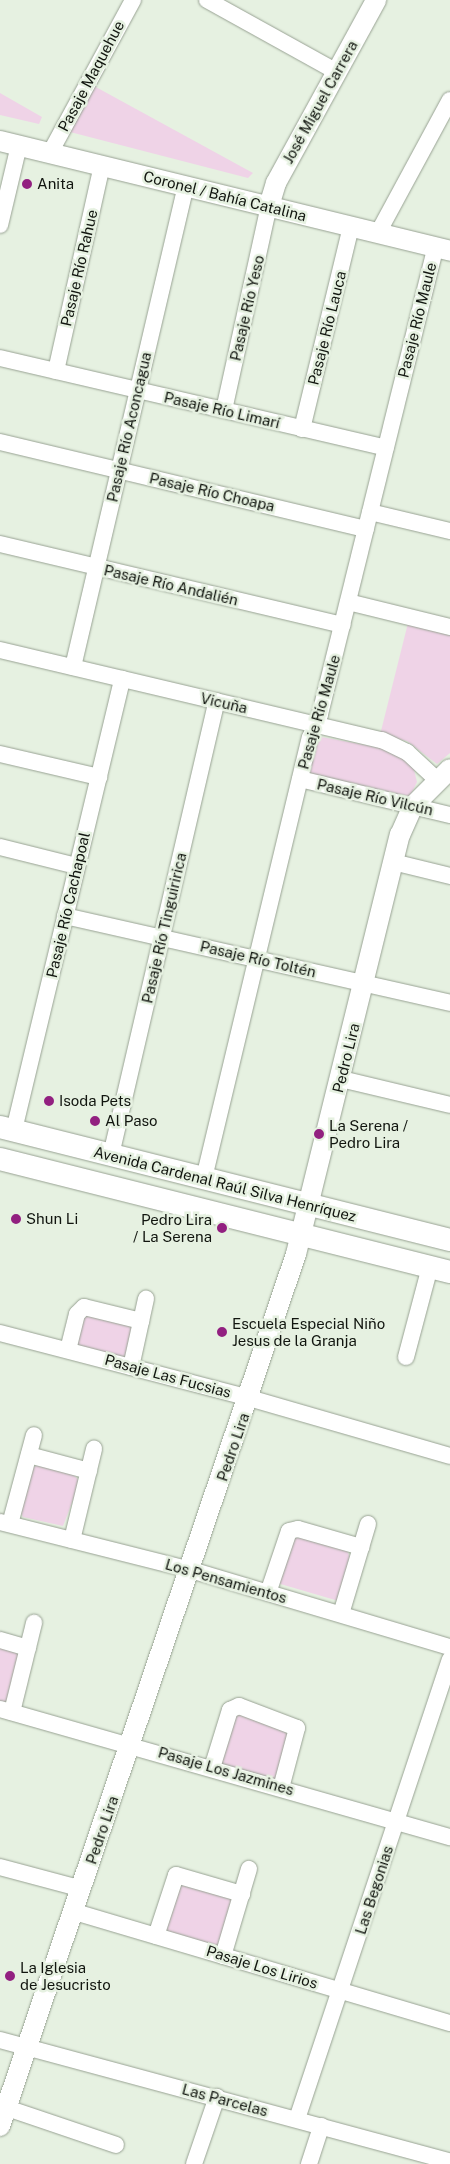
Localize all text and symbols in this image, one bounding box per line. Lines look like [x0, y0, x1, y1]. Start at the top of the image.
street label: Pasaje Maquehue [54, 17, 128, 135]
street label: José Miguel Carrera [279, 37, 361, 167]
street label: Coronel / Bahía Catalina [142, 167, 308, 225]
place label: Anita [37, 175, 74, 193]
marker: Anita [21, 178, 33, 190]
street label: Pasaje Río Rahue [57, 208, 101, 328]
street label: Pasaje Río Yeso [226, 253, 268, 363]
street label: Pasaje Río Maule [394, 260, 440, 380]
street label: Pasaje Río Lauca [304, 269, 350, 387]
street label: Pasaje Río Aconcagua [103, 350, 155, 504]
street label: Pasaje Río Limarí [162, 388, 282, 432]
street label: Pasaje Río Choapa [148, 469, 276, 515]
street label: Pasaje Río Andalién [102, 561, 240, 609]
street label: Pasaje Río Maule [294, 653, 344, 771]
street label: Vicuña [199, 689, 249, 717]
street label: Pasaje Río Vilcún [315, 775, 435, 819]
street label: Pasaje Río Cachapoal [42, 830, 94, 980]
street label: Pasaje Río Tinguiririca [138, 851, 190, 1005]
street label: Pasaje Río Toltén [198, 937, 318, 981]
street label: Pedro Lira [329, 1021, 363, 1095]
place label: Isoda Pets [59, 1092, 131, 1110]
marker: Isoda Pets [43, 1095, 55, 1107]
place label: Al Paso [105, 1112, 158, 1130]
marker: Al Paso [89, 1115, 101, 1127]
place label: La Serena / Pedro Lira [329, 1116, 408, 1151]
marker: La Serena / Pedro Lira [313, 1128, 325, 1140]
street label: Avenida Cardenal Raúl Silva Henríquez [92, 1143, 358, 1225]
place label: Shun Li [26, 1210, 78, 1228]
place label: Pedro Lira / La Serena [133, 1210, 212, 1245]
marker: Shun Li [10, 1213, 22, 1225]
marker: Pedro Lira / La Serena [216, 1222, 228, 1234]
place label: Escuela Especial Niño Jesus de la Granja [232, 1314, 385, 1349]
marker: Escuela Especial Niño Jesus de la Granja [216, 1326, 228, 1338]
street label: Pasaje Las Fucsias [103, 1350, 233, 1402]
street label: Pedro Lira [213, 1410, 253, 1484]
street label: Los Pensamientos [163, 1555, 289, 1607]
street label: Pasaje Los Jazmines [156, 1743, 296, 1799]
street label: Pedro Lira [82, 1793, 122, 1867]
street label: Las Begonias [351, 1843, 397, 1937]
street label: Pasaje Los Lirios [204, 1941, 320, 1993]
place label: La Iglesia de Jesucristo [20, 1958, 111, 1993]
marker: La Iglesia de Jesucristo [4, 1970, 16, 1982]
street label: Las Parcelas [180, 2080, 270, 2120]

